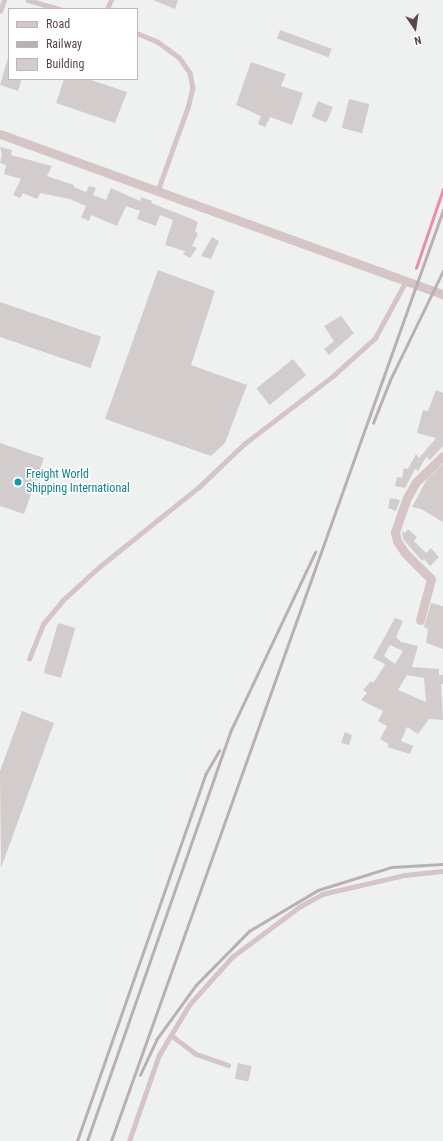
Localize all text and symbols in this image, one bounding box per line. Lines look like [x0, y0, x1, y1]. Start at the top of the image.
legend [8, 8, 138, 80]
north arrow [395, 8, 435, 48]
text: Road [46, 17, 70, 31]
text: N [413, 33, 423, 47]
text: Railway [46, 37, 82, 51]
text: Building [46, 57, 84, 71]
place label: Freight World Shipping International [26, 468, 130, 496]
marker: Freight World Shipping International [13, 477, 23, 487]

